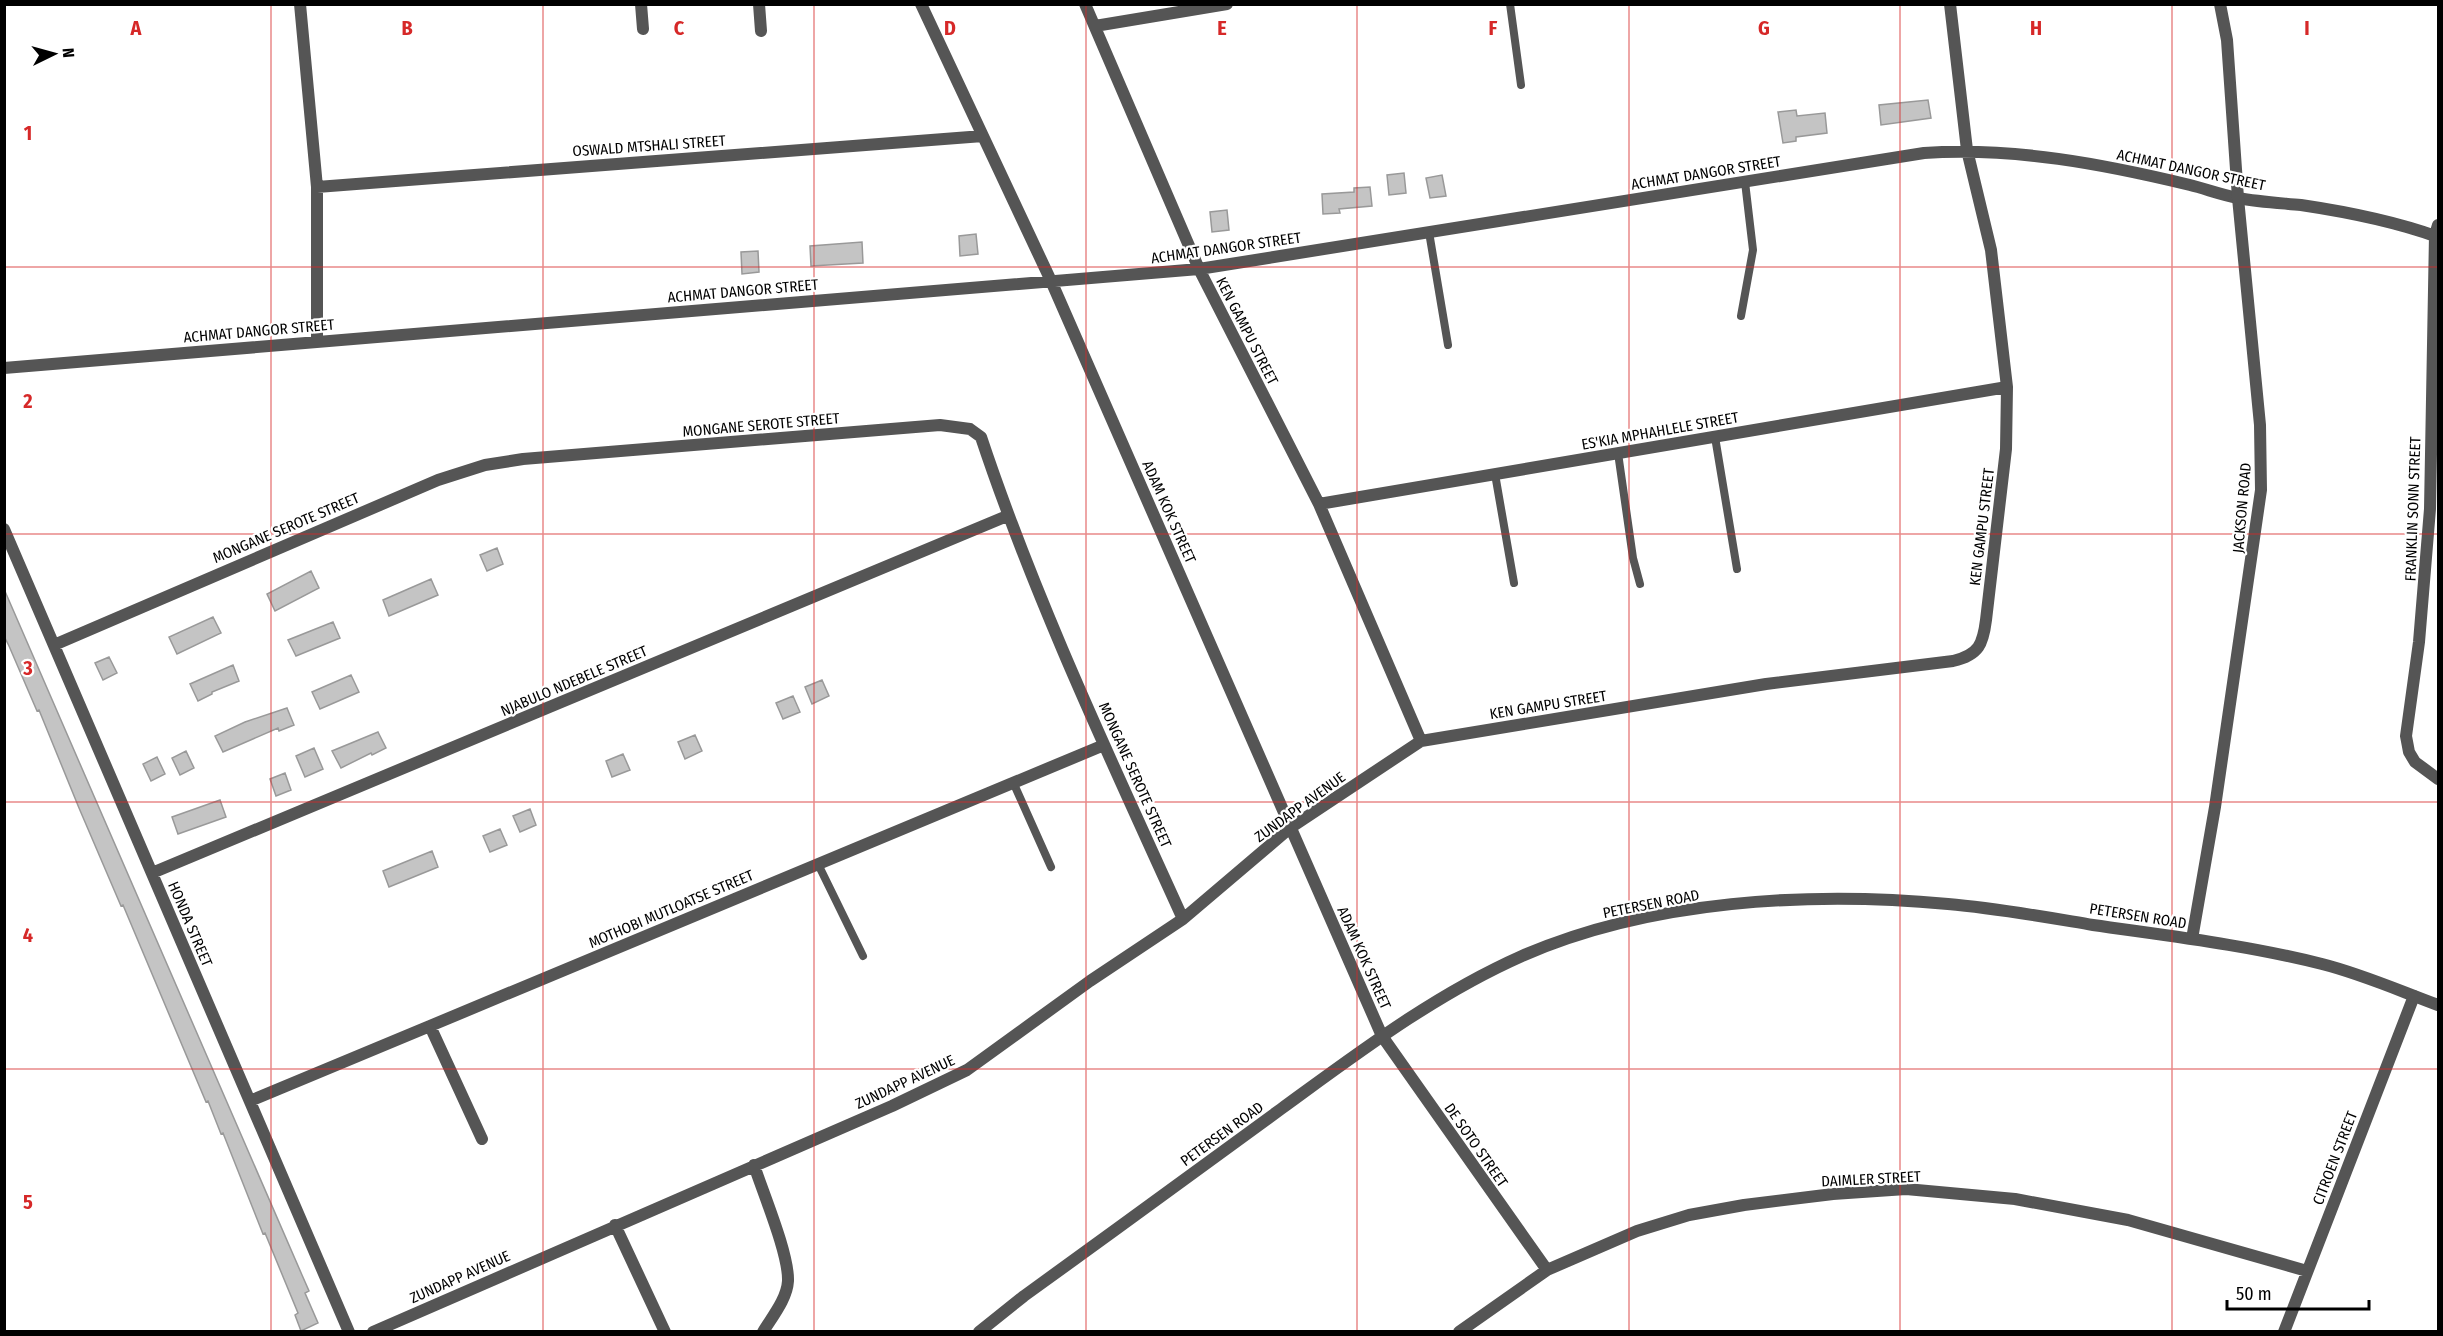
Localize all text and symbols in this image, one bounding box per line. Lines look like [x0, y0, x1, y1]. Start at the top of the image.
text: A [130, 16, 143, 40]
text: B [401, 16, 413, 40]
text: C [674, 16, 685, 40]
text: D [944, 16, 956, 40]
text: E [1217, 16, 1227, 40]
text: F [1489, 16, 1498, 40]
text: G [1758, 16, 1770, 40]
text: H [2030, 16, 2042, 40]
text: I [2304, 16, 2310, 40]
north arrow [24, 24, 84, 84]
text: N [59, 47, 78, 58]
text: 1 [24, 121, 32, 145]
street label: OSWALD MTSHALI STREET [572, 132, 726, 160]
street label: ACHMAT DANGOR STREET [2115, 145, 2267, 195]
street label: ACHMAT DANGOR STREET [1630, 152, 1782, 194]
street label: ACHMAT DANGOR STREET [1150, 229, 1302, 267]
street label: KEN GAMPU STREET [1212, 274, 1282, 388]
street label: ACHMAT DANGOR STREET [667, 275, 819, 307]
street label: ACHMAT DANGOR STREET [183, 315, 335, 347]
text: 2 [22, 389, 33, 413]
street label: ES'KIA MPHAHLELE STREET [1580, 408, 1740, 454]
street label: MONGANE SEROTE STREET [682, 409, 840, 441]
street label: FRANKLIN SONN STREET [2401, 436, 2425, 582]
street label: ADAM KOK STREET [1138, 458, 1200, 566]
street label: JACKSON ROAD [2229, 462, 2255, 554]
street label: KEN GAMPU STREET [1966, 467, 1998, 587]
street label: MONGANE SEROTE STREET [210, 489, 362, 567]
street label: NJABULO NDEBELE STREET [498, 642, 650, 720]
text: 3 [22, 656, 33, 680]
street label: KEN GAMPU STREET [1488, 687, 1608, 723]
street label: MONGANE SEROTE STREET [1095, 699, 1175, 851]
street label: ZUNDAPP AVENUE [1251, 768, 1349, 846]
street label: MOTHOBI MUTLOATSE STREET [586, 866, 756, 952]
street label: HONDA STREET [164, 879, 216, 969]
street label: PETERSEN ROAD [1601, 886, 1701, 922]
street label: PETERSEN ROAD [2088, 899, 2188, 933]
street label: ADAM KOK STREET [1333, 904, 1395, 1012]
text: 4 [23, 923, 33, 947]
street label: ZUNDAPP AVENUE [852, 1051, 958, 1113]
street label: PETERSEN ROAD [1177, 1098, 1267, 1170]
street label: DE SOTO STREET [1440, 1100, 1512, 1190]
street label: CITROEN STREET [2309, 1109, 2361, 1207]
street label: DAIMLER STREET [1821, 1167, 1921, 1191]
text: 5 [23, 1190, 33, 1214]
street label: ZUNDAPP AVENUE [407, 1247, 513, 1307]
scale bar [2227, 1273, 2370, 1311]
text: 50 m [2236, 1283, 2272, 1305]

